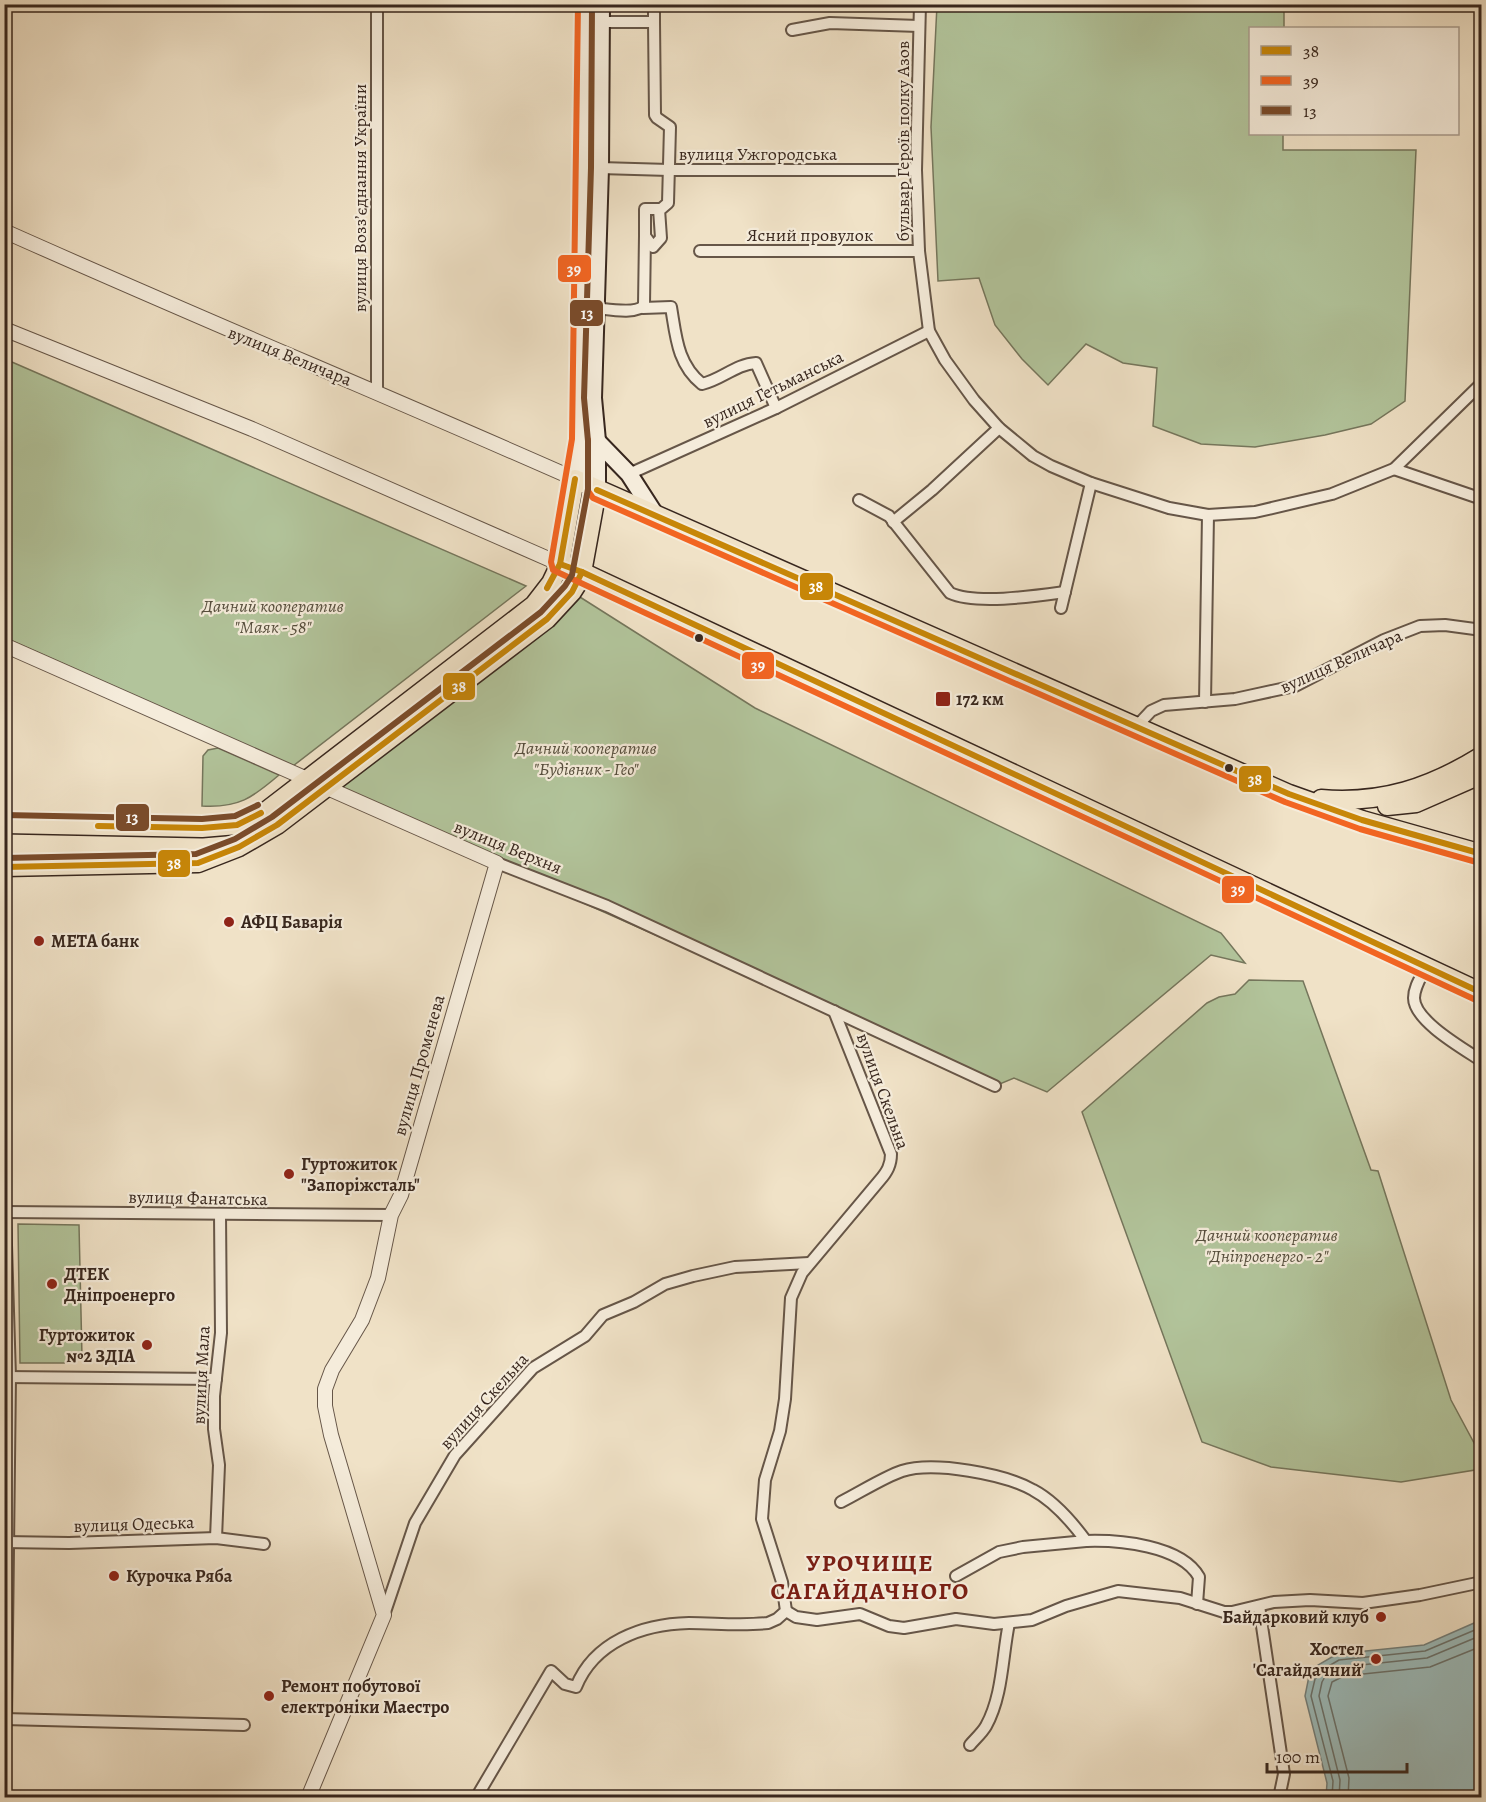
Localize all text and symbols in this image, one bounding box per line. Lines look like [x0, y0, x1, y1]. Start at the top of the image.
legend [1249, 27, 1459, 135]
text: 38 [1303, 39, 1319, 63]
street label: бульвар Героїв полку Азов [891, 41, 915, 241]
text: 39 [1303, 69, 1319, 93]
street label: вулиця Воззʼєднання України [348, 84, 372, 312]
text: 13 [1303, 99, 1317, 123]
street label: вулиця Ужгородська [679, 142, 838, 166]
street label: Ясний провулок [747, 223, 873, 247]
line badge: 39 [557, 254, 592, 283]
text: 39 [567, 259, 581, 281]
line badge: 13 [569, 299, 604, 327]
text: 13 [581, 303, 593, 325]
street label: вулиця Величара [225, 320, 356, 392]
street label: вулиця Гетьманська [699, 344, 848, 434]
line badge: 38 [799, 572, 834, 601]
text: 38 [809, 576, 824, 598]
park label: Дачний кооператив "Маяк - 58" [200, 594, 344, 639]
street label: вулиця Величара [1276, 623, 1407, 699]
unlabelled marker [693, 632, 705, 644]
line badge: 39 [741, 651, 775, 680]
text: 39 [751, 655, 765, 677]
line badge: 38 [442, 672, 476, 701]
text: 38 [452, 676, 467, 698]
place label: 172 км [956, 687, 1004, 711]
marker: 172 км [934, 690, 952, 708]
park label: Дачний кооператив "Будівник - Гео" [513, 736, 657, 781]
unlabelled marker [1223, 762, 1235, 774]
line badge: 38 [1238, 765, 1272, 793]
text: 38 [1248, 769, 1263, 791]
line badge: 13 [115, 803, 150, 832]
text: 13 [126, 807, 138, 829]
street label: вулиця Верхня [450, 814, 566, 880]
line badge: 38 [157, 849, 191, 878]
text: 38 [167, 853, 182, 875]
line badge: 39 [1221, 875, 1255, 904]
text: 39 [1231, 879, 1245, 901]
place label: АФЦ Баварiя [240, 910, 342, 934]
marker: АФЦ Баварiя [222, 915, 236, 929]
place label: МЕТА банк [51, 929, 139, 953]
marker: МЕТА банк [32, 934, 46, 948]
street label: вулиця Променева [387, 991, 451, 1138]
street label: вулиця Скельна [851, 1030, 915, 1153]
place label: Гуртожиток "Запоріжсталь" [301, 1152, 420, 1197]
marker: Гуртожиток "Запоріжсталь" [282, 1167, 296, 1181]
street label: вулиця Фанатська [128, 1185, 268, 1211]
park label: Дачний кооператив "Дніпроенерго - 2" [1194, 1223, 1338, 1268]
place label: ДТЕК Дніпроенерго [64, 1262, 175, 1307]
marker: ДТЕК Дніпроенерго [45, 1277, 59, 1291]
place label: Гуртожиток №2 ЗДІА [39, 1323, 136, 1368]
street label: вулиця Мала [186, 1324, 216, 1425]
marker: Гуртожиток №2 ЗДІА [140, 1338, 154, 1352]
street label: вулиця Скельна [434, 1347, 534, 1454]
street label: вулиця Одеська [73, 1510, 196, 1538]
district label: УРОЧИЩЕ САГАЙДАЧНОГО [770, 1547, 970, 1607]
place label: Курочка Ряба [126, 1564, 233, 1588]
marker: Курочка Ряба [107, 1569, 121, 1583]
place label: Байдарковий клуб [1222, 1605, 1369, 1629]
marker: Байдарковий клуб [1374, 1610, 1388, 1624]
place label: Хостел 'Сагайдачний' [1253, 1637, 1364, 1682]
marker: Хостел 'Сагайдачний' [1369, 1652, 1383, 1666]
place label: Ремонт побутової електроніки Маестро [281, 1674, 449, 1719]
marker: Ремонт побутової електроніки Маестро [262, 1689, 276, 1703]
scale bar [1267, 1736, 1406, 1774]
text: 100 m [1276, 1745, 1320, 1769]

